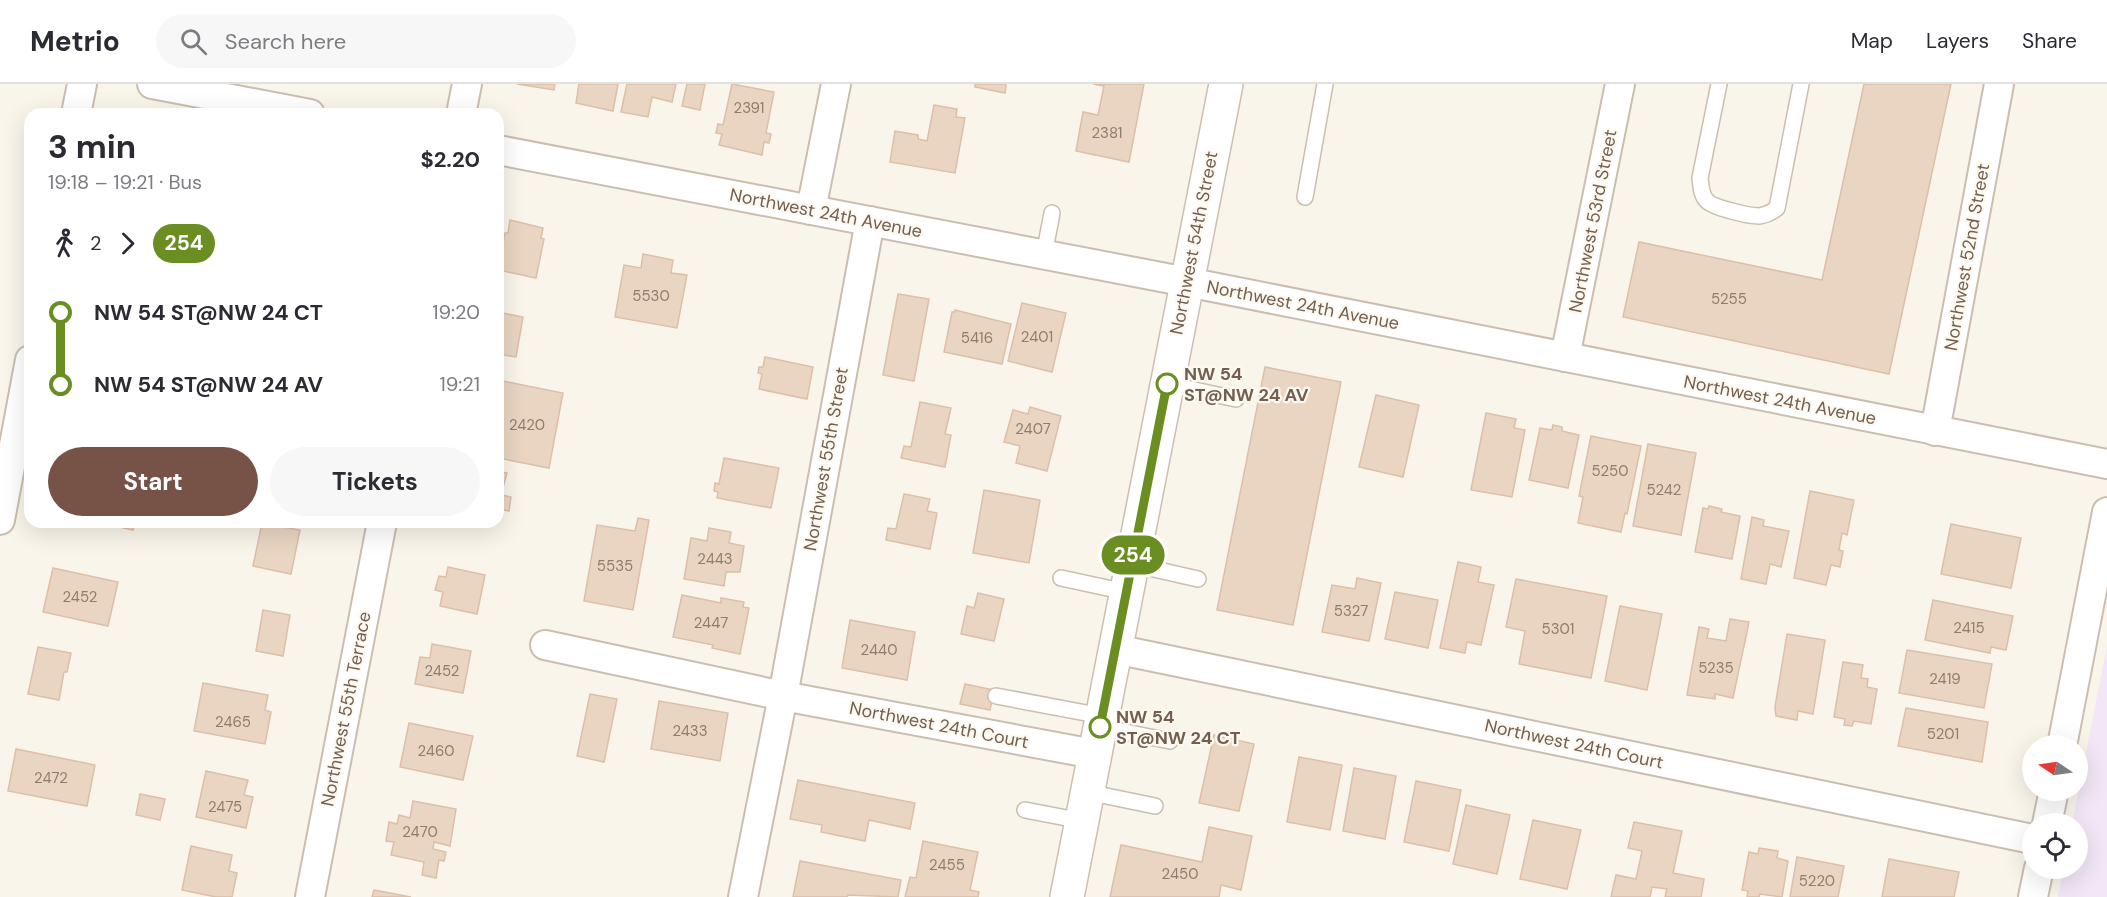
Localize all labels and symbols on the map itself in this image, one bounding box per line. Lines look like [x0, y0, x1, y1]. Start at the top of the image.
house number: 2391 [734, 98, 764, 118]
house number: 2381 [1091, 123, 1123, 143]
street label: Northwest 53rd Street [1563, 127, 1623, 315]
street label: Northwest 54th Street [1164, 149, 1224, 337]
street label: Northwest 52nd Street [1939, 161, 1995, 353]
street label: Northwest 24th Avenue [728, 183, 924, 243]
street label: Northwest 24th Avenue [1205, 275, 1401, 335]
house number: 5530 [632, 286, 670, 306]
house number: 5255 [1711, 289, 1747, 309]
house number: 2401 [1021, 327, 1053, 347]
house number: 5416 [961, 328, 993, 348]
place label: NW 54 ST@NW 24 AV [1184, 362, 1309, 407]
street label: Northwest 55th Street [798, 365, 854, 553]
street label: Northwest 24th Avenue [1682, 370, 1878, 430]
marker: NW 54 ST@NW 24 AV [1156, 373, 1178, 395]
house number: 2420 [509, 415, 545, 435]
house number: 2407 [1015, 419, 1051, 439]
house number: 5250 [1592, 461, 1628, 481]
house number: 5242 [1646, 480, 1682, 500]
line badge: 254 [1098, 536, 1168, 574]
house number: 2443 [697, 549, 733, 569]
house number: 5535 [597, 556, 633, 576]
house number: 2452 [62, 587, 98, 607]
house number: 5327 [1334, 601, 1368, 621]
street label: Northwest 55th Terrace [315, 610, 377, 808]
house number: 2447 [694, 613, 728, 633]
house number: 2415 [1953, 618, 1985, 638]
house number: 5301 [1542, 619, 1574, 639]
house number: 2440 [861, 640, 897, 660]
house number: 5235 [1698, 658, 1734, 678]
house number: 2452 [424, 661, 460, 681]
house number: 2419 [1929, 669, 1961, 689]
street label: Northwest 24th Court [847, 696, 1031, 754]
place label: NW 54 ST@NW 24 CT [1116, 705, 1241, 750]
house number: 2465 [215, 712, 251, 732]
street label: Northwest 24th Court [1482, 713, 1666, 775]
marker: NW 54 ST@NW 24 CT [1089, 716, 1111, 738]
house number: 2433 [672, 721, 708, 741]
house number: 5201 [1927, 724, 1959, 744]
north arrow [2022, 735, 2088, 801]
house number: 2460 [417, 741, 455, 761]
house number: 2472 [34, 768, 68, 788]
house number: 2475 [208, 797, 242, 817]
house number: 2470 [402, 822, 438, 842]
house number: 2455 [929, 855, 965, 875]
house number: 2450 [1162, 864, 1198, 884]
house number: 5220 [1799, 871, 1835, 891]

